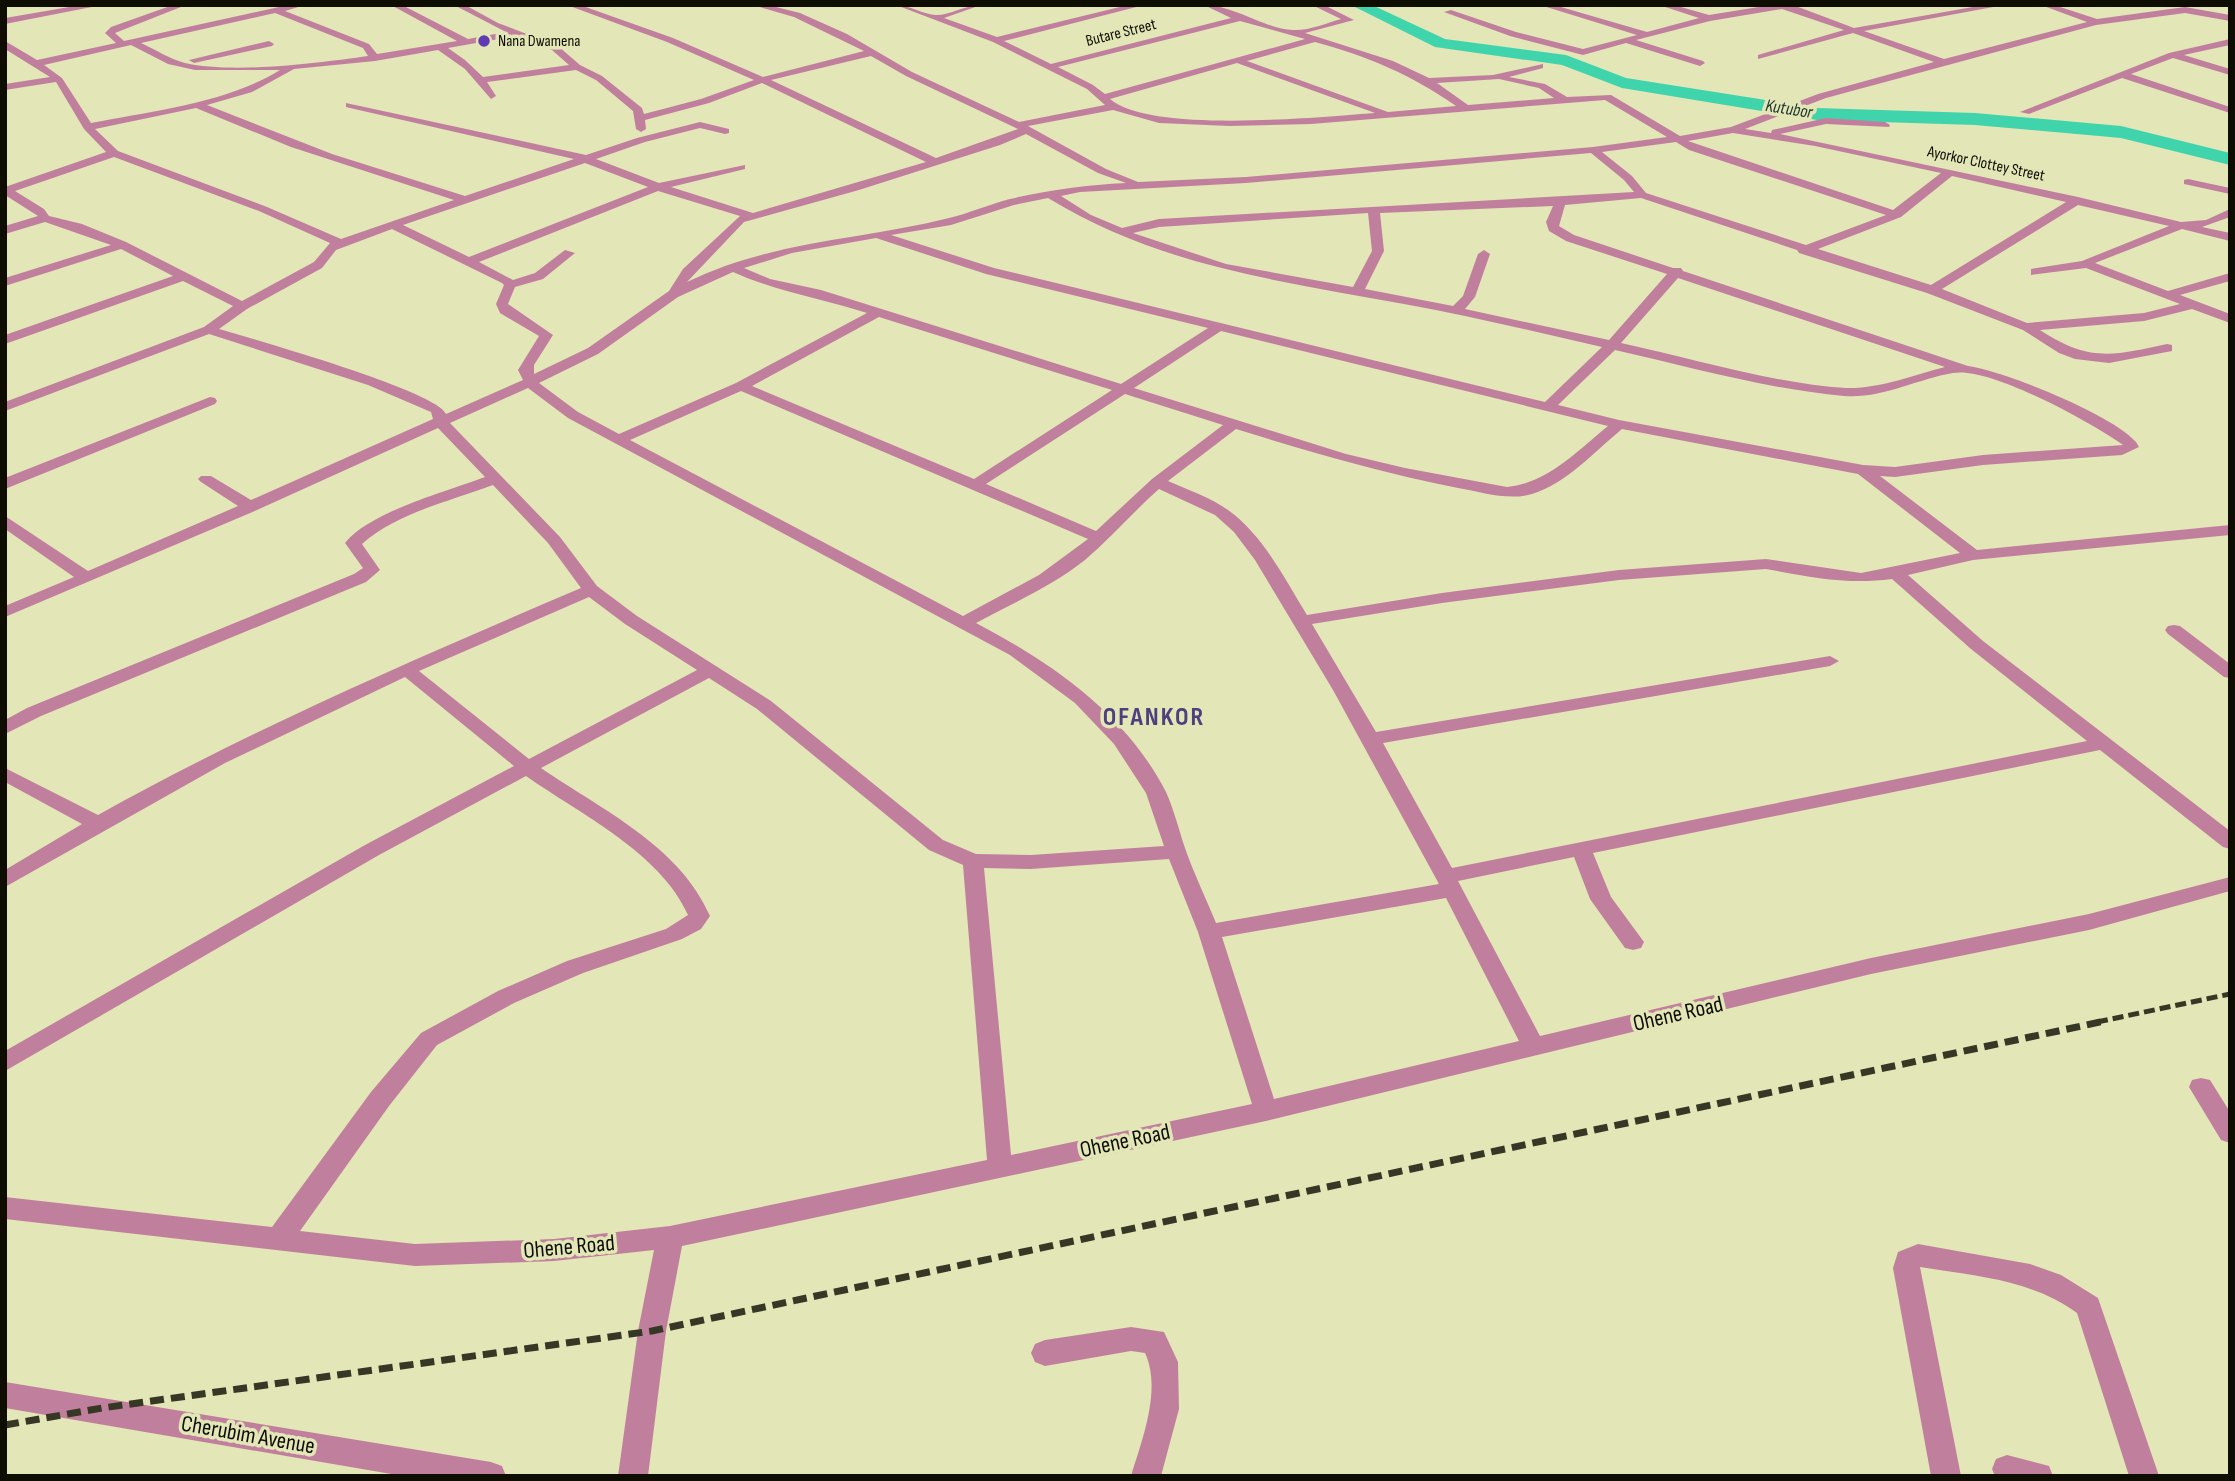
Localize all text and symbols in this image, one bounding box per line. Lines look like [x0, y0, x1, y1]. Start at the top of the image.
street label: Butare Street [1084, 15, 1158, 51]
place label: Nana Dwamena [498, 32, 580, 51]
marker: Nana Dwamena [476, 33, 492, 49]
water label: Kutubor [1764, 95, 1815, 123]
street label: Ayorkor Clottey Street [1925, 142, 2046, 186]
district label: OFANKOR [1103, 702, 1205, 733]
street label: Ohene Road [1630, 990, 1726, 1038]
street label: Ohene Road [1077, 1118, 1173, 1164]
street label: Ohene Road [522, 1229, 616, 1265]
street label: Cherubim Avenue [179, 1409, 317, 1461]

